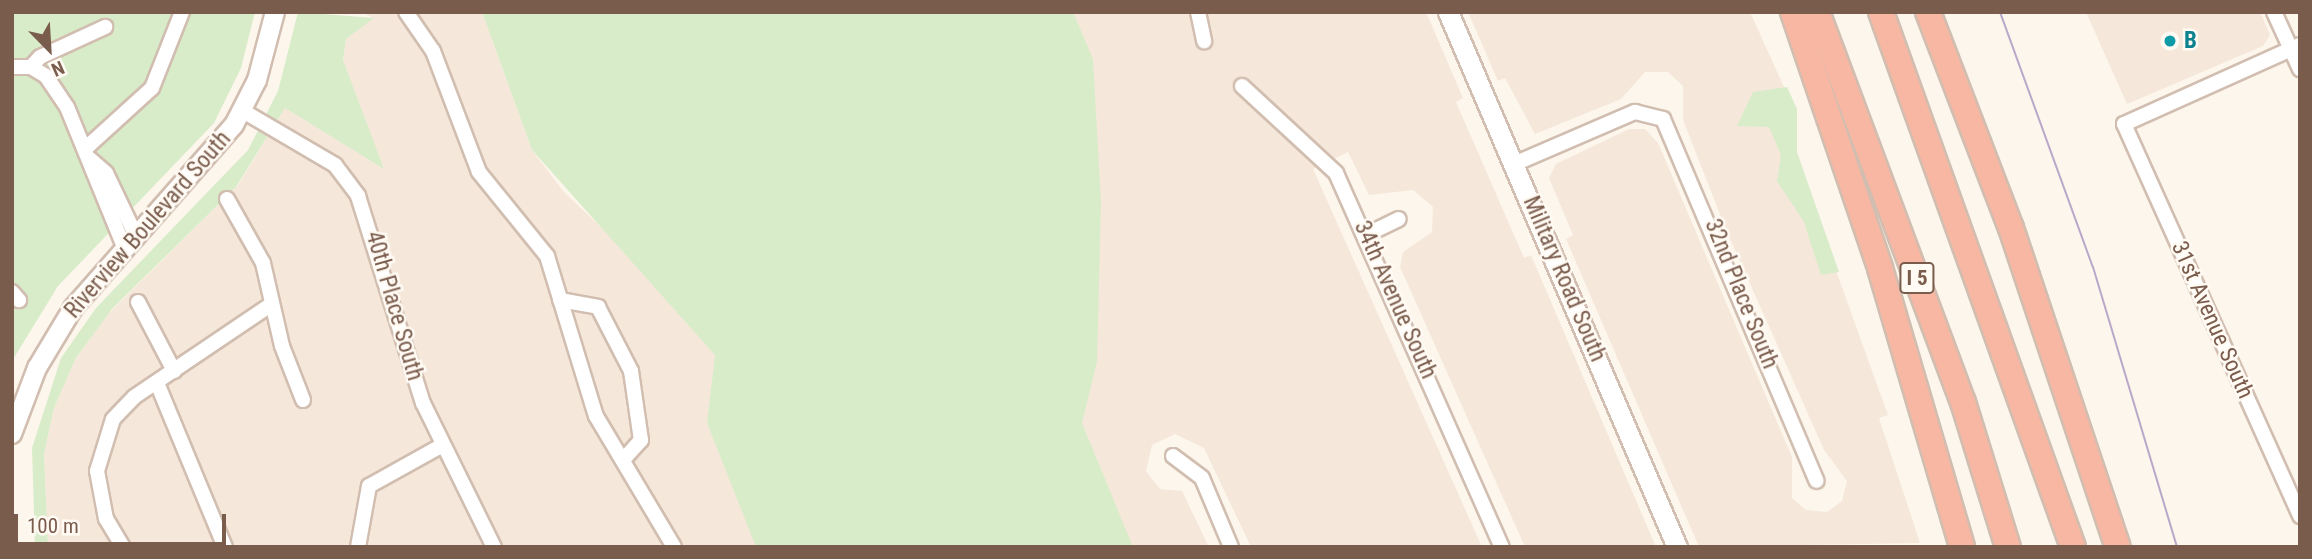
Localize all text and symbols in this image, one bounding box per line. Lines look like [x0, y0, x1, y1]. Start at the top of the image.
north arrow [14, 14, 84, 84]
place label: B [2184, 27, 2197, 55]
marker: B [2162, 33, 2178, 49]
text: N [48, 56, 68, 82]
street label: Riverview Boulevard South [59, 126, 237, 324]
street label: Military Road South [1517, 192, 1611, 366]
street label: 32nd Place South [1698, 215, 1784, 373]
street label: 34th Avenue South [1348, 217, 1442, 383]
street label: 40th Place South [359, 228, 429, 384]
street label: 31st Avenue South [2165, 237, 2259, 403]
road number: I 5 [1898, 260, 1936, 296]
scale bar [18, 500, 229, 544]
text: 100 m [27, 514, 79, 538]

